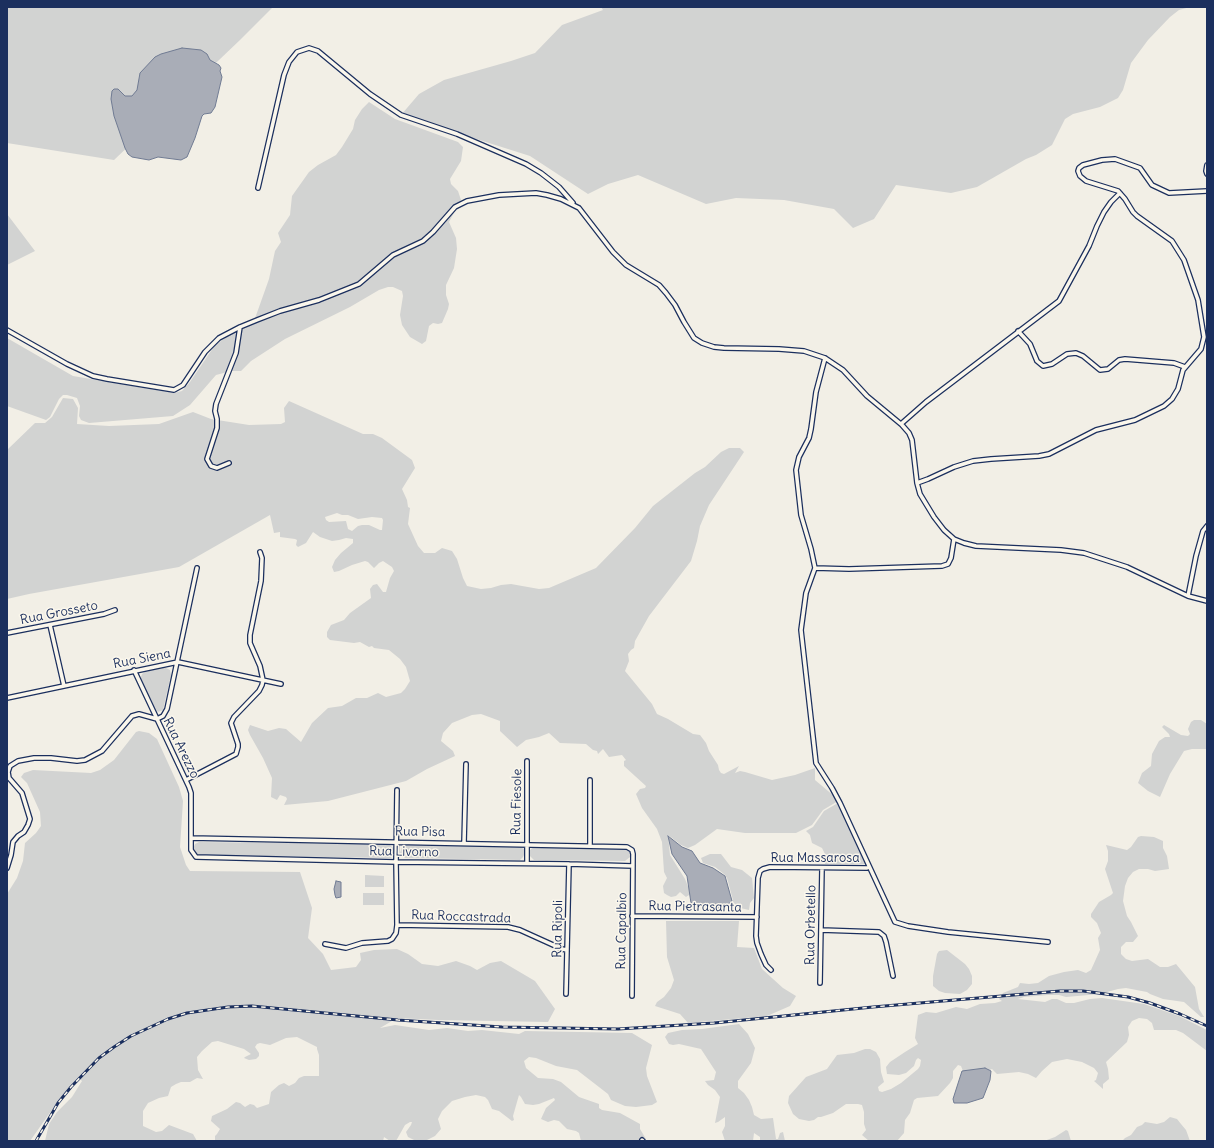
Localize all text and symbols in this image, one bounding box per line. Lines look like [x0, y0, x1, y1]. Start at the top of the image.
street label: Rua Grosseto [19, 598, 99, 628]
street label: Rua Siena [112, 646, 172, 672]
street label: Rua Arezzo [159, 715, 203, 781]
street label: Rua Fiesole [509, 769, 525, 835]
street label: Rua Pisa [395, 824, 445, 840]
street label: Rua Livorno [369, 844, 439, 860]
street label: Rua Massarosa [770, 850, 860, 866]
street label: Rua Orbetello [803, 885, 819, 965]
street label: Rua Capalbio [614, 892, 630, 970]
street label: Rua Pietrasanta [648, 898, 742, 916]
street label: Rua Ripoli [550, 900, 566, 958]
street label: Rua Roccastrada [411, 907, 511, 927]

